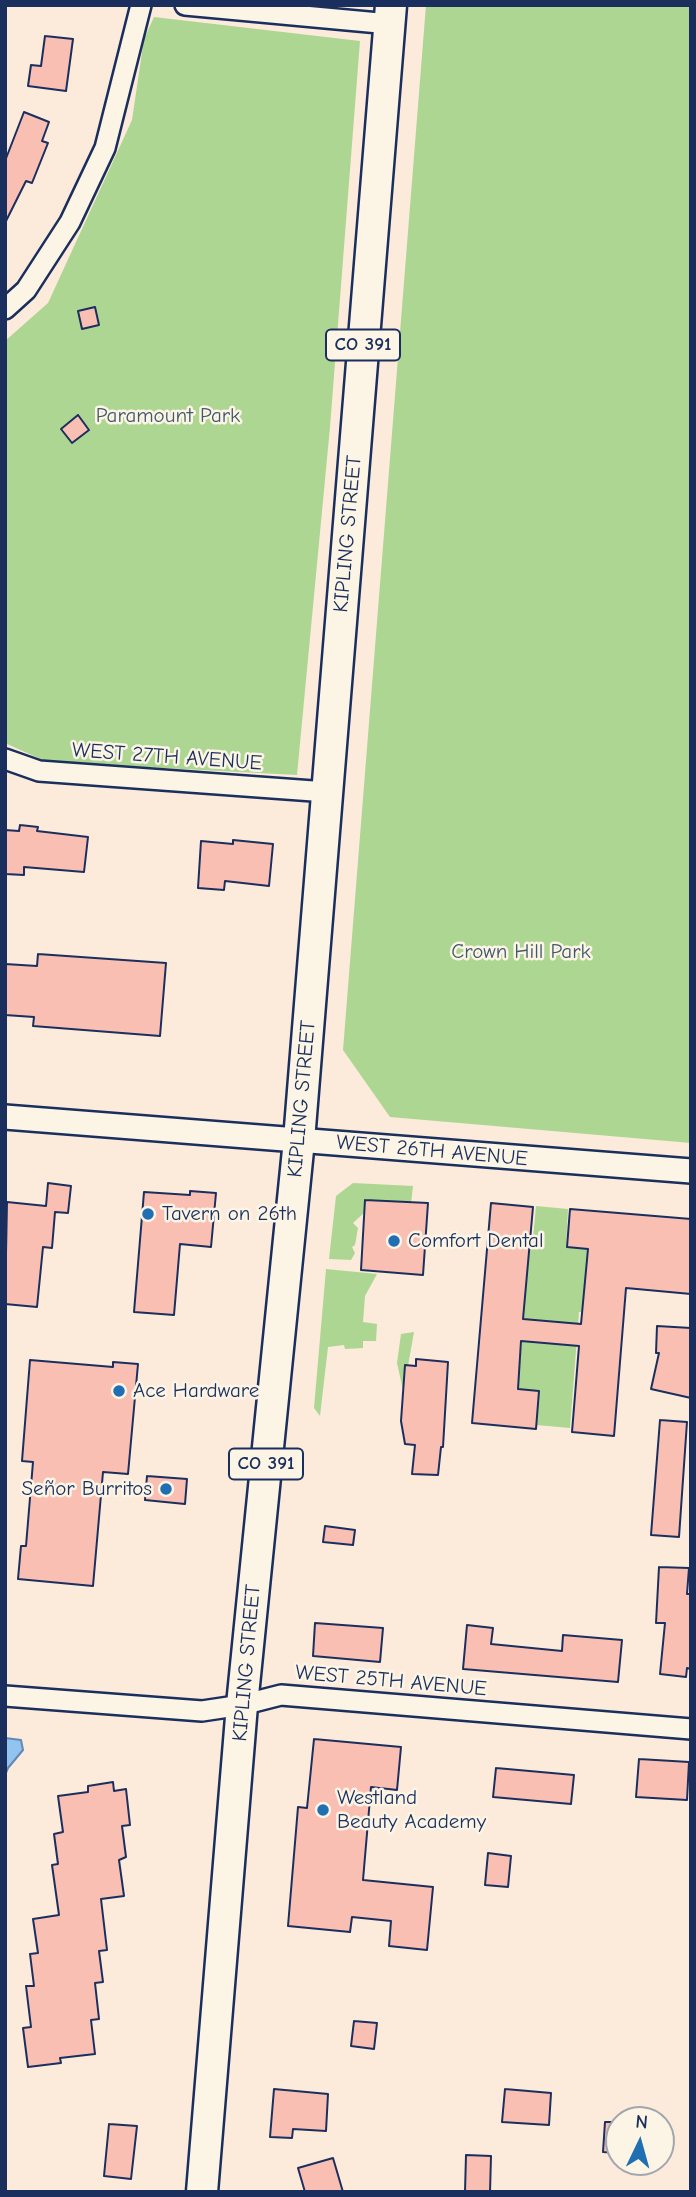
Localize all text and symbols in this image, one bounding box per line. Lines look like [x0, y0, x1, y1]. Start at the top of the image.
road number: CO 391 [326, 330, 400, 360]
park label: Paramount Park [96, 403, 240, 429]
street label: KIPLING STREET [329, 454, 367, 614]
street label: WEST 27TH AVENUE [71, 738, 263, 776]
park label: Crown Hill Park [451, 939, 591, 965]
street label: KIPLING STREET [283, 1019, 321, 1179]
street label: WEST 26TH AVENUE [335, 1130, 529, 1172]
place label: Tavern on 26th [162, 1201, 297, 1227]
marker: Tavern on 26th [140, 1206, 156, 1222]
place label: Comfort Dental [408, 1228, 543, 1254]
marker: Comfort Dental [386, 1233, 402, 1249]
place label: Ace Hardware [133, 1378, 259, 1404]
marker: Ace Hardware [111, 1383, 127, 1399]
road number: CO 391 [229, 1448, 303, 1480]
place label: Señor Burritos [22, 1476, 152, 1502]
marker: Señor Burritos [158, 1481, 174, 1497]
street label: KIPLING STREET [228, 1583, 266, 1743]
street label: WEST 25TH AVENUE [294, 1660, 488, 1702]
place label: Westland Beauty Academy [337, 1785, 486, 1835]
marker: Westland Beauty Academy [315, 1802, 331, 1818]
north arrow [605, 2106, 675, 2176]
text: N [635, 2111, 649, 2134]

